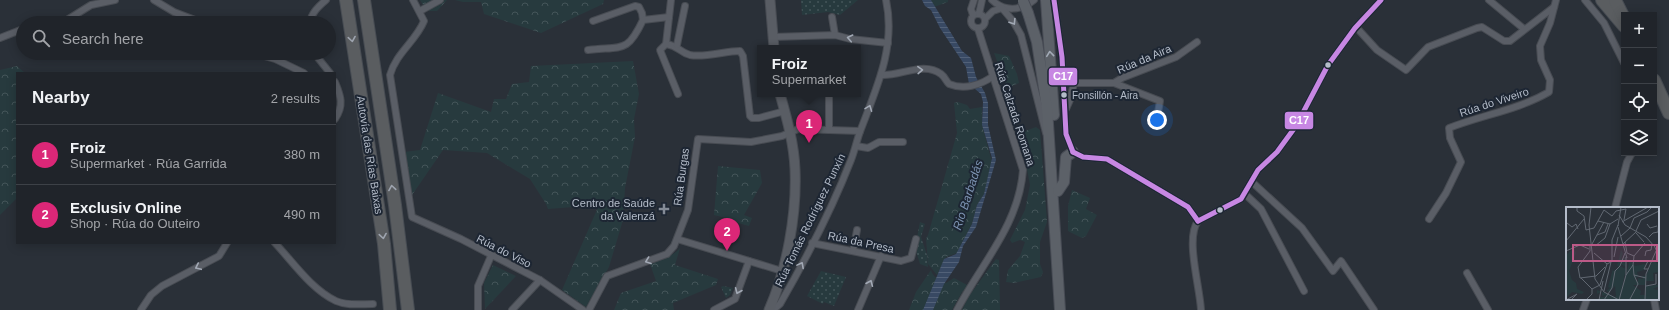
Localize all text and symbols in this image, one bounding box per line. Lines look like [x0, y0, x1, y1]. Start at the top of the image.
map controls [1621, 12, 1657, 156]
button: + [1621, 12, 1657, 48]
search box [16, 16, 336, 60]
one-way arrow [1009, 18, 1016, 25]
icon: search [30, 27, 52, 49]
text: Search here [62, 30, 144, 47]
one-way arrow [347, 35, 356, 42]
one-way arrow [847, 35, 853, 43]
street label: Rúa da Aira [1115, 42, 1174, 76]
popup [757, 45, 861, 97]
button: − [1621, 48, 1657, 84]
one-way arrow [1046, 51, 1055, 57]
text: Froiz [772, 55, 808, 72]
unlabelled marker [1323, 60, 1333, 70]
street label: Rúa Calzada Romana [993, 61, 1038, 168]
one-way arrow [917, 66, 923, 74]
line badge: C17 [1048, 67, 1078, 86]
text: C17 [1053, 70, 1073, 82]
text: Supermarket [772, 72, 846, 87]
button: locate [1621, 84, 1657, 120]
street label: Rúa do Viveiro [1458, 85, 1530, 119]
text: Nearby [32, 88, 90, 107]
marker: Fonsillón - Aira [1059, 90, 1069, 100]
place label: Fonsillón - Aira [1072, 90, 1139, 101]
text: 2 results [271, 91, 320, 106]
street label: Autovía das Rías Baixas [355, 95, 385, 216]
one-way arrow [865, 105, 873, 112]
pin: 1 [796, 110, 822, 143]
your location [1147, 110, 1167, 130]
line badge: C17 [1284, 111, 1314, 130]
text: C17 [1289, 114, 1309, 126]
button: layers [1621, 120, 1657, 156]
text: Froiz [70, 139, 106, 156]
text: 1 [41, 147, 49, 162]
text: 380 m [284, 147, 320, 162]
street label: Rúa Burgas [671, 147, 691, 207]
street label: Rúa Tomás Rodríguez Punxín [772, 152, 848, 288]
text: Supermarket · Rúa Garrida [70, 156, 227, 171]
water label: Rio Barbadás [950, 158, 986, 232]
one-way arrow [388, 185, 397, 191]
place label: Centro de Saúde da Valenzá [572, 197, 656, 222]
text: Exclusiv Online [70, 199, 182, 216]
marker: Centro de Saúde da Valenzá [658, 203, 670, 215]
unlabelled marker [1215, 205, 1225, 215]
text: 2 [41, 207, 49, 222]
text: 490 m [284, 207, 320, 222]
inset map [1566, 207, 1659, 300]
text: Shop · Rúa do Outeiro [70, 216, 200, 231]
pin: 2 [714, 218, 740, 251]
street label: Rúa da Presa [827, 229, 896, 255]
street label: Rúa do Viso [475, 232, 533, 270]
one-way arrow [378, 233, 387, 239]
one-way arrow [644, 257, 651, 265]
one-way arrow [195, 262, 203, 270]
one-way arrow [796, 262, 803, 270]
one-way arrow [865, 280, 873, 287]
one-way arrow [735, 288, 743, 295]

